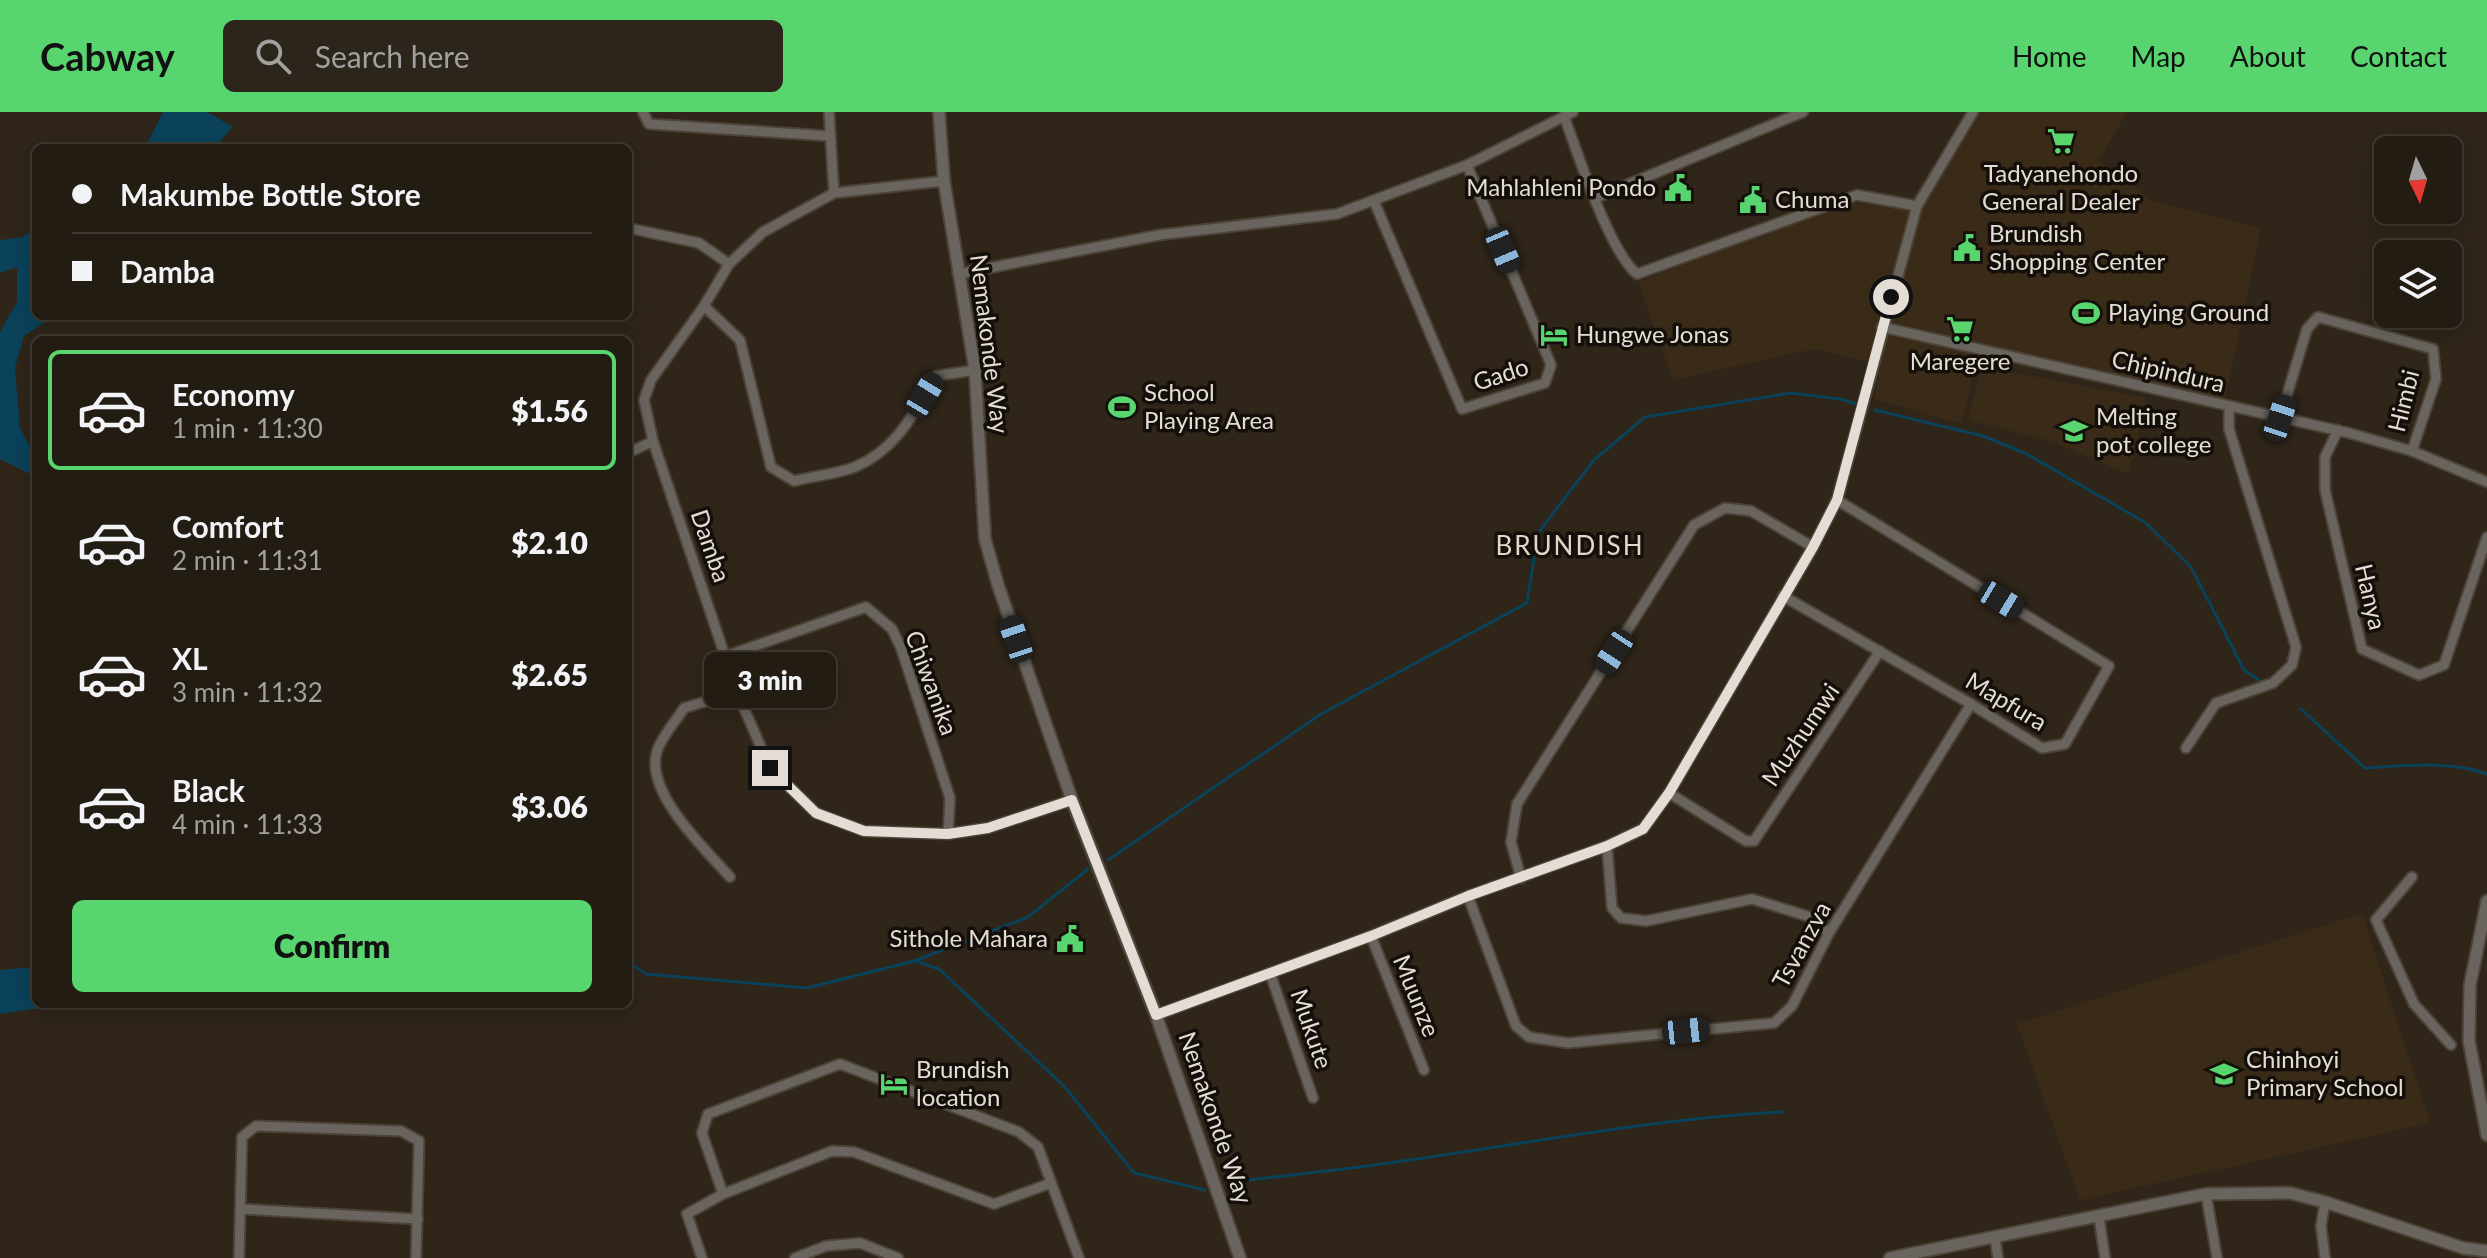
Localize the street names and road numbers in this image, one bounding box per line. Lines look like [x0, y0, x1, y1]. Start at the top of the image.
street label: Nemakonde Way [965, 253, 1016, 436]
street label: Chipindura [2109, 343, 2228, 398]
street label: Gado [1469, 351, 1532, 396]
street label: Himbi [2381, 367, 2424, 435]
street label: Damba [686, 505, 737, 586]
street label: Hanya [2350, 561, 2393, 633]
street label: Chiwanika [900, 626, 965, 739]
street label: Mapfura [1961, 665, 2053, 736]
street label: Muzhumwi [1755, 677, 1845, 791]
street label: Tsvanzva [1765, 896, 1836, 992]
street label: Muunze [1388, 950, 1447, 1041]
street label: Mukute [1285, 985, 1340, 1072]
street label: Nemakonde Way [1173, 1028, 1260, 1208]

